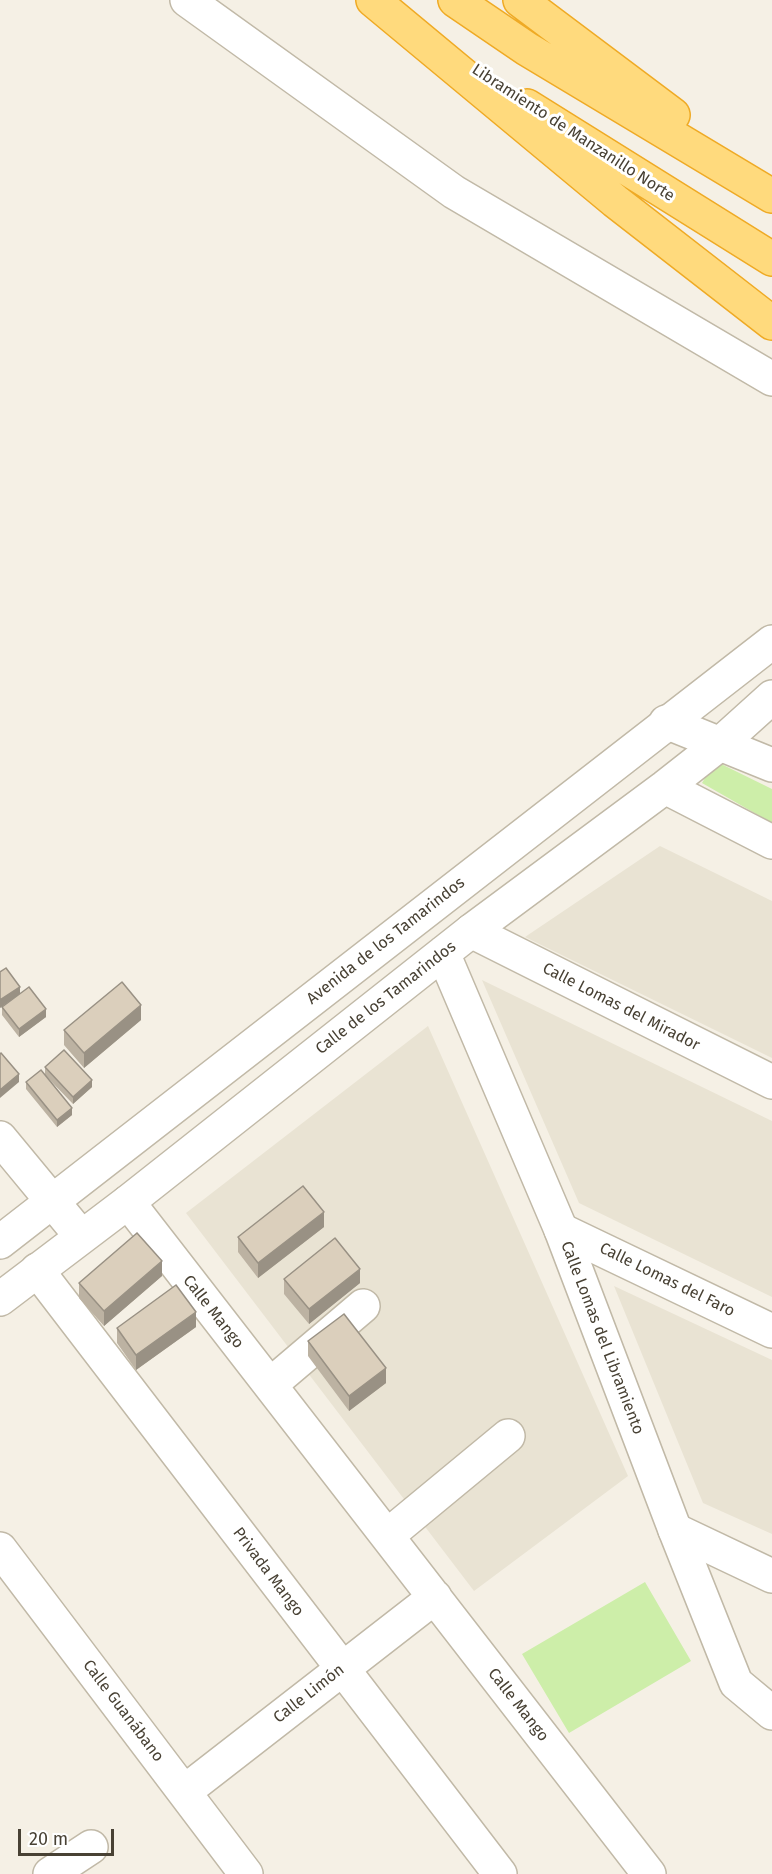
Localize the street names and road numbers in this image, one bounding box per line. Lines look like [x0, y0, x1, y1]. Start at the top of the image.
street label: Libramiento de Manzanillo Norte [468, 60, 678, 206]
street label: Avenida de los Tamarindos [303, 873, 469, 1009]
street label: Calle de los Tamarindos [312, 937, 460, 1059]
street label: Calle Lomas del Mirador [539, 959, 703, 1055]
street label: Calle Lomas del Libramiento [556, 1239, 648, 1437]
street label: Calle Lomas del Faro [596, 1239, 738, 1321]
street label: Calle Mango [178, 1272, 248, 1352]
street label: Privada Mango [228, 1524, 308, 1620]
street label: Calle Guanábano [78, 1656, 168, 1766]
street label: Calle Limón [270, 1660, 348, 1728]
street label: Calle Mango [483, 1665, 553, 1745]

